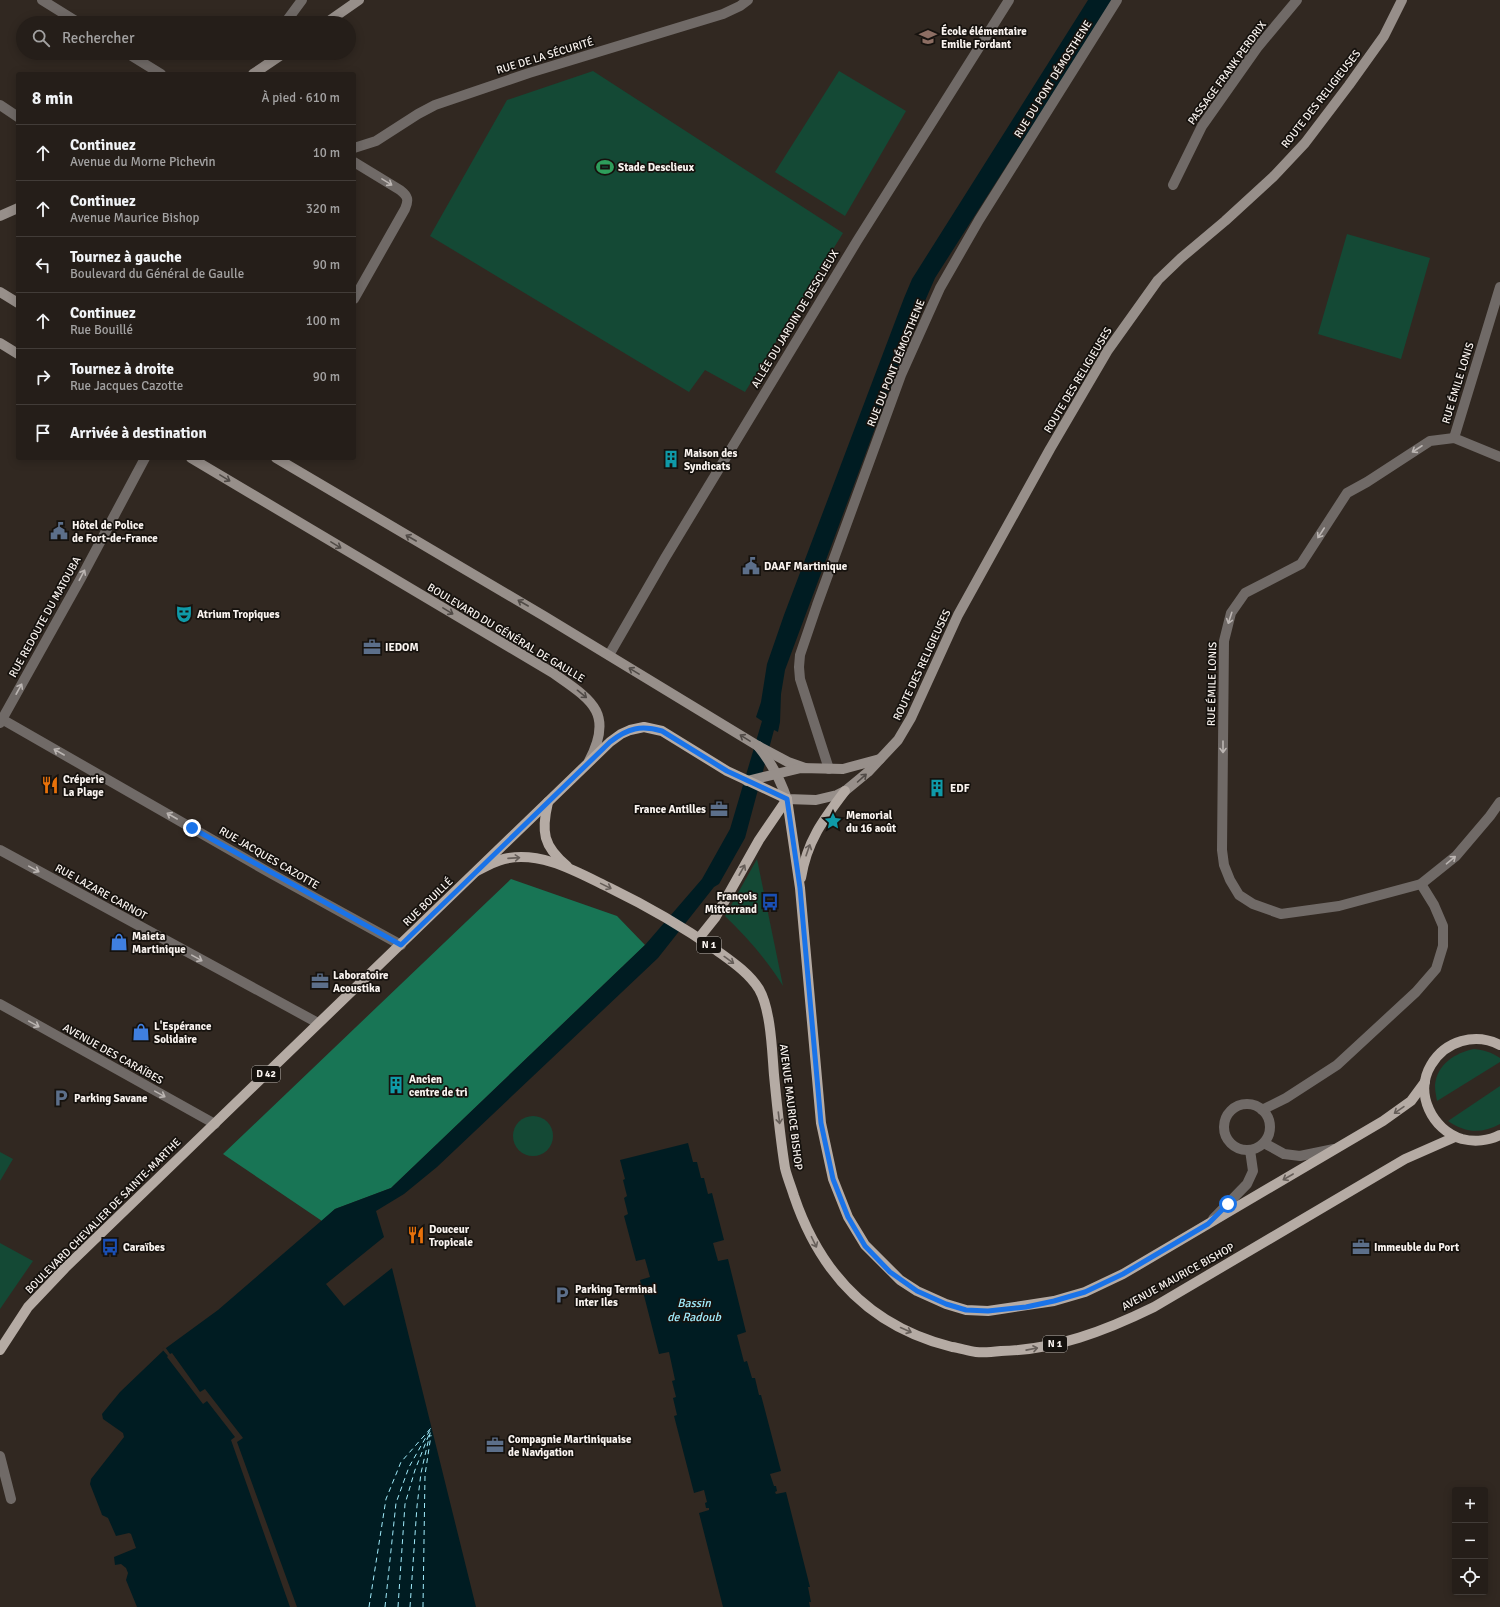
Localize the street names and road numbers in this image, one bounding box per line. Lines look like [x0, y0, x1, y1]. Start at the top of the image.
street label: RUE DU PONT DÉMOSTHENE [1011, 17, 1095, 140]
street label: PASSAGE FRANK PERDRIX [1185, 18, 1269, 127]
street label: RUE DE LA SÉCURITÉ [495, 34, 595, 77]
street label: ROUTE DES RELIGIEUSES [1279, 47, 1363, 151]
street label: ALLÉE DU JARDIN DE DESCLIEUX [748, 247, 842, 390]
street label: RUE DU PONT DÉMOSTHENE [864, 297, 928, 429]
street label: ROUTE DES RELIGIEUSES [1041, 325, 1115, 435]
street label: RUE ÉMILE LONIS [1438, 340, 1477, 425]
street label: RUE REDOUTE DU MATOUBA [6, 554, 84, 680]
street label: BOULEVARD DU GÉNÉRAL DE GAULLE [425, 580, 588, 685]
street label: ROUTE DES RELIGIEUSES [891, 607, 953, 723]
street label: RUE ÉMILE LONIS [1204, 642, 1219, 726]
street label: RUE JACQUES CAZOTTE [217, 824, 321, 892]
street label: RUE LAZARE CARNOT [53, 861, 150, 923]
street label: RUE BOUILLÉ [400, 874, 456, 929]
road number: N 1 [697, 937, 721, 953]
street label: AVENUE DES CARAÏBES [60, 1020, 166, 1087]
street label: AVENUE MAURICE BISHOP [777, 1043, 805, 1171]
road number: D 42 [252, 1066, 280, 1082]
street label: BOULEVARD CHEVALIER DE SAINTE-MARTHE [23, 1136, 183, 1296]
street label: AVENUE MAURICE BISHOP [1119, 1241, 1237, 1313]
road number: N 1 [1043, 1336, 1067, 1352]

